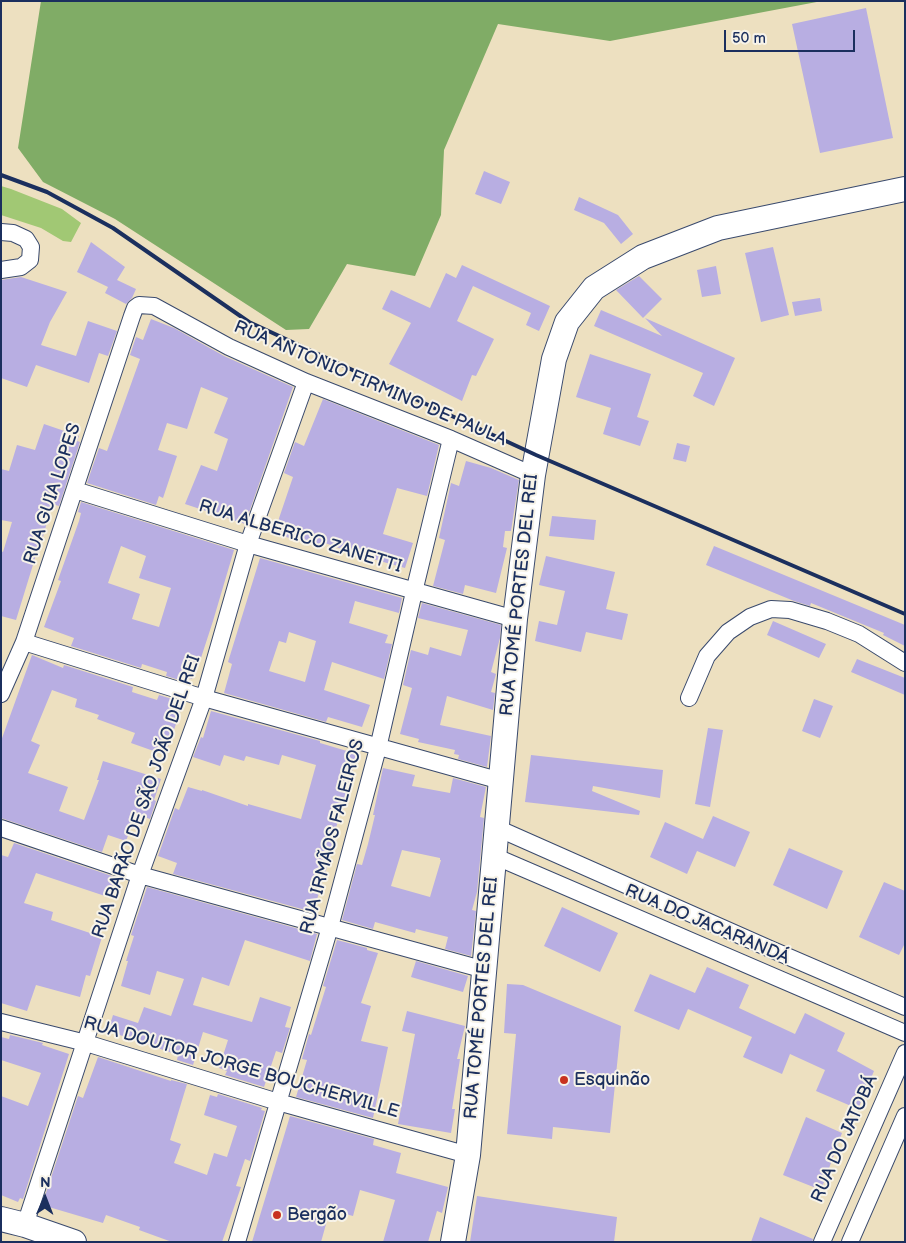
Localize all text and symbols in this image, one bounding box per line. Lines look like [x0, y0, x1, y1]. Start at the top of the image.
scale bar [726, 20, 857, 52]
text: 50 m [732, 29, 766, 48]
street label: RUA ANTONIO FIRMINO DE PAULA [230, 317, 510, 451]
street label: RUA GUIA LOPES [20, 421, 86, 567]
street label: RUA TOMÉ PORTES DEL REI [497, 473, 543, 717]
street label: RUA ALBERICO ZANETTI [196, 496, 404, 578]
street label: RUA BARÃO DE SÃO JOÃO DEL REI [88, 653, 206, 941]
street label: RUA IRMÃOS FALEIROS [297, 737, 369, 937]
street label: RUA TOMÉ PORTES DEL REI [461, 876, 503, 1120]
street label: RUA DO JACARANDÁ [621, 881, 793, 969]
street label: RUA DOUTOR JORGE BOUCHERVILLE [81, 1012, 401, 1124]
place label: Esquinão [574, 1069, 650, 1091]
street label: RUA DO JATOBÁ [807, 1072, 883, 1206]
marker: Esquinão [558, 1074, 570, 1086]
north arrow [20, 1173, 70, 1223]
text: N [40, 1174, 51, 1191]
place label: Bergão [287, 1204, 347, 1226]
marker: Bergão [271, 1209, 283, 1221]

